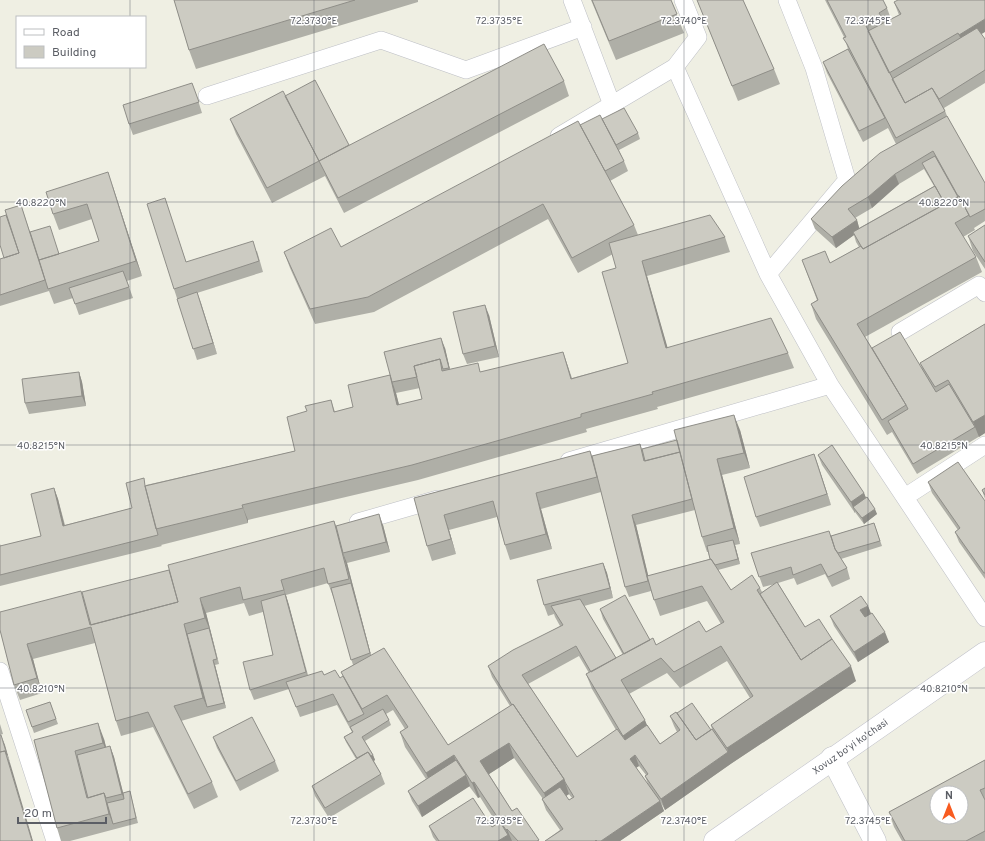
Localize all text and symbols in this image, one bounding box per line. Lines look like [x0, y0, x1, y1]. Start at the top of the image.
text: 72.3730°E [291, 15, 337, 28]
text: 72.3735°E [476, 15, 522, 28]
text: 72.3740°E [661, 15, 707, 28]
text: 72.3745°E [845, 15, 891, 28]
legend [16, 16, 146, 68]
text: Road [52, 25, 80, 41]
text: Building [52, 45, 96, 61]
text: 40.8220°N [16, 197, 66, 210]
text: 40.8220°N [919, 197, 969, 210]
text: 40.8215°N [17, 440, 65, 453]
text: 40.8215°N [920, 440, 968, 453]
text: 40.8210°N [17, 683, 65, 696]
text: 40.8210°N [920, 683, 968, 696]
street label: Xovuz bo‘yi ko'chasi [810, 716, 891, 778]
north arrow [929, 785, 969, 825]
text: N [945, 789, 953, 803]
scale bar [18, 799, 106, 825]
text: 20 m [24, 806, 52, 822]
text: 72.3730°E [291, 815, 337, 828]
text: 72.3735°E [476, 815, 522, 828]
text: 72.3740°E [661, 815, 707, 828]
text: 72.3745°E [845, 815, 891, 828]

